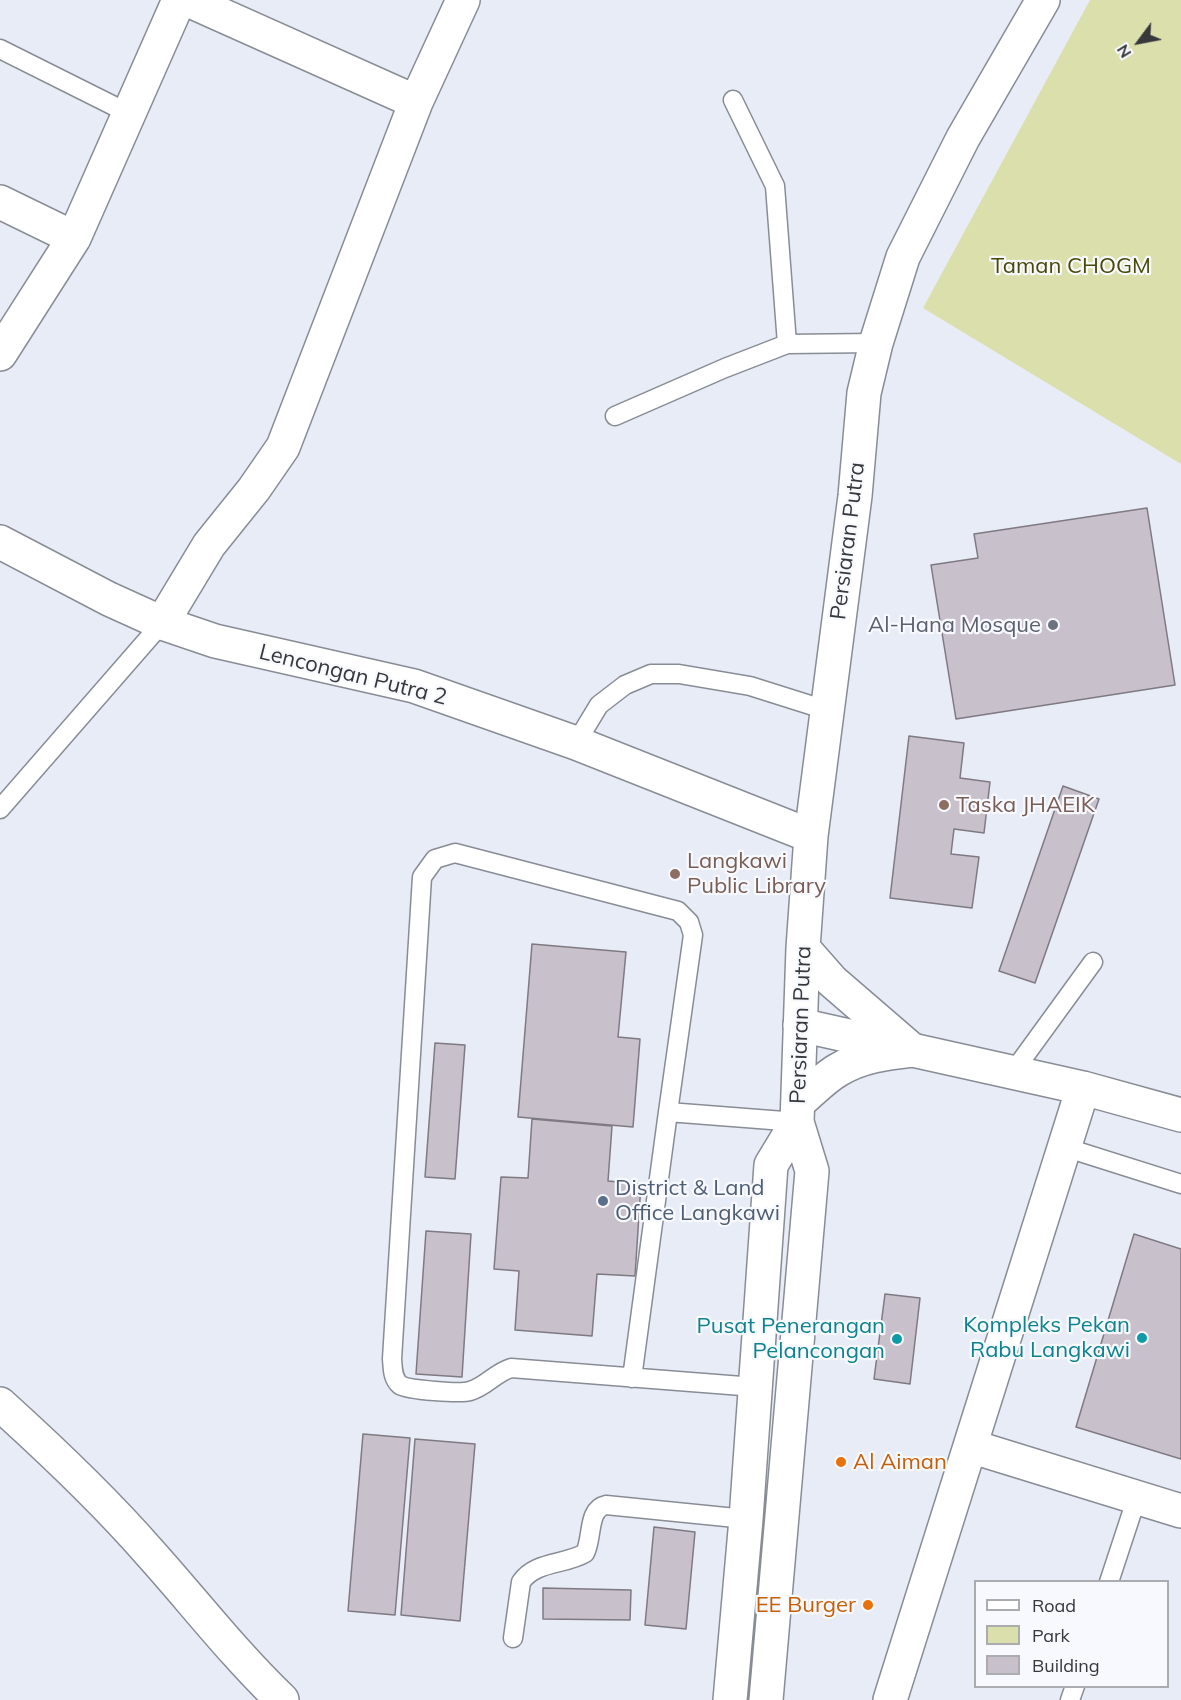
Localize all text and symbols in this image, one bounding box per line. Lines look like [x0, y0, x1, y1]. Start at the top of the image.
north arrow [1109, 12, 1169, 72]
text: N [1112, 41, 1135, 62]
park label: Taman CHOGM [991, 253, 1151, 279]
street label: Persiaran Putra [825, 461, 871, 621]
place label: Al-Hana Mosque [868, 612, 1041, 638]
marker: Al-Hana Mosque [1046, 618, 1060, 632]
street label: Lencongan Putra 2 [256, 639, 450, 711]
place label: Taska JHAEIK [956, 792, 1095, 818]
marker: Taska JHAEIK [937, 798, 951, 812]
place label: Langkawi Public Library [687, 848, 826, 900]
marker: Langkawi Public Library [668, 867, 682, 881]
street label: Persiaran Putra [785, 945, 817, 1105]
place label: District & Land Office Langkawi [615, 1175, 780, 1226]
marker: District & Land Office Langkawi [596, 1194, 610, 1208]
place label: Kompleks Pekan Rabu Langkawi [963, 1312, 1130, 1364]
place label: Pusat Penerangan Pelancongan [697, 1313, 885, 1364]
marker: Kompleks Pekan Rabu Langkawi [1135, 1331, 1149, 1345]
marker: Pusat Penerangan Pelancongan [890, 1332, 904, 1346]
place label: Al Aiman [853, 1449, 947, 1475]
marker: Al Aiman [834, 1455, 848, 1469]
legend [974, 1580, 1169, 1688]
place label: EE Burger [756, 1592, 856, 1618]
text: Road [1032, 1594, 1076, 1617]
marker: EE Burger [861, 1598, 875, 1612]
text: Park [1032, 1624, 1070, 1647]
text: Building [1032, 1654, 1100, 1677]

